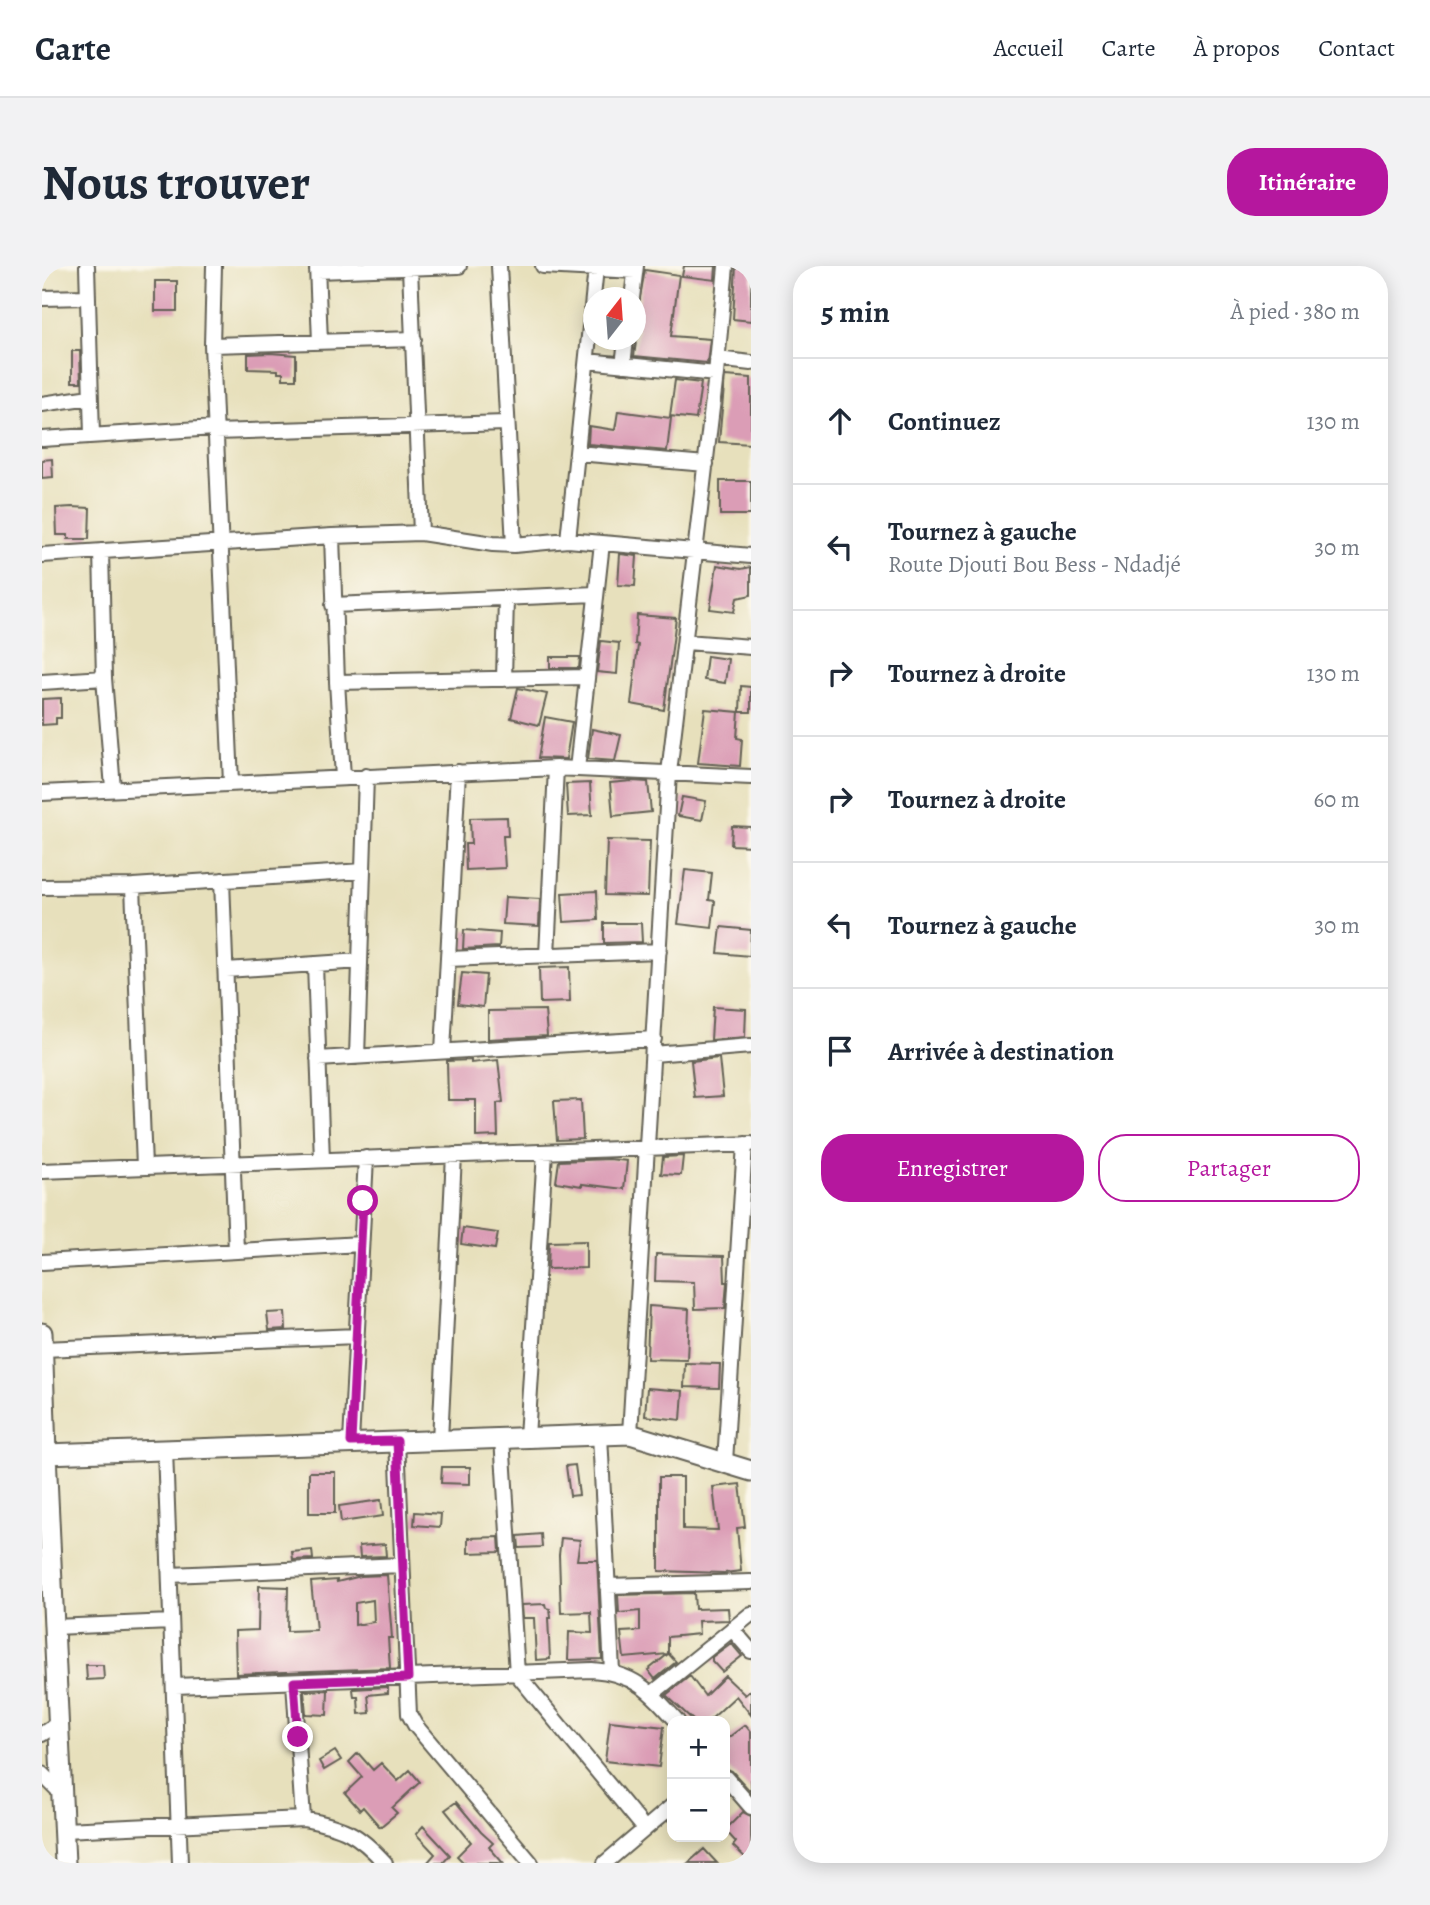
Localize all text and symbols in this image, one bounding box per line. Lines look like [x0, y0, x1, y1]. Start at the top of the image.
text: Carte [35, 26, 111, 71]
text: Accueil [993, 32, 1063, 64]
text: Carte [1101, 32, 1156, 64]
text: À propos [1194, 32, 1280, 64]
text: Contact [1318, 32, 1395, 64]
button: Itinéraire [1227, 148, 1388, 216]
text: Nous trouver [42, 149, 310, 216]
north arrow [583, 287, 646, 350]
text: 5 min [821, 292, 890, 332]
text: À pied · 380 m [1230, 296, 1360, 327]
icon: ahead [821, 402, 859, 440]
text: Continuez [888, 404, 1001, 439]
text: 130 m [1307, 406, 1360, 437]
text: Tournez à gauche [888, 514, 1077, 549]
icon: left [821, 528, 859, 566]
text: 30 m [1314, 532, 1360, 563]
text: Route Djouti Bou Bess - Ndadjé [888, 549, 1181, 580]
icon: right [821, 654, 859, 692]
text: Tournez à droite [888, 656, 1066, 691]
text: 130 m [1307, 658, 1360, 689]
icon: right [821, 780, 859, 818]
text: Tournez à droite [888, 782, 1066, 817]
text: 60 m [1313, 784, 1360, 815]
icon: left [821, 906, 859, 944]
text: Tournez à gauche [888, 908, 1077, 943]
text: 30 m [1314, 910, 1360, 941]
icon: arrive [821, 1032, 859, 1070]
text: Arrivée à destination [888, 1034, 1114, 1069]
button: Enregistrer [821, 1134, 1084, 1202]
button: Partager [1098, 1134, 1360, 1202]
route start [347, 1185, 378, 1216]
map controls [667, 1716, 730, 1842]
button: + [667, 1716, 730, 1779]
route end [282, 1721, 313, 1752]
button: − [667, 1779, 730, 1842]

